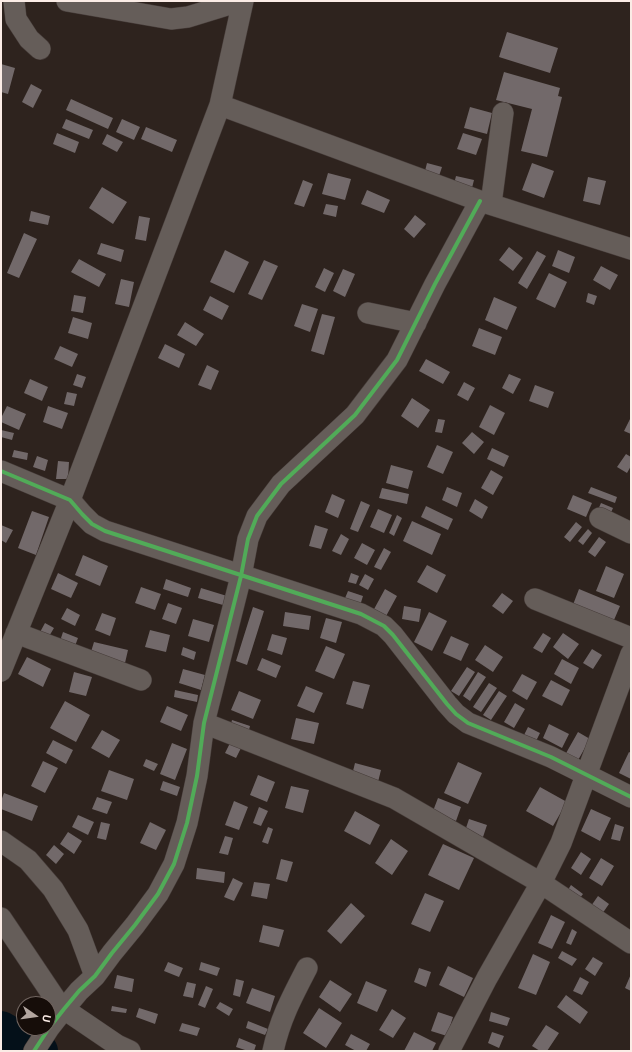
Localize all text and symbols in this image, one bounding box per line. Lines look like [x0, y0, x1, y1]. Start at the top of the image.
north arrow [16, 996, 56, 1036]
text: U [39, 1013, 54, 1024]

